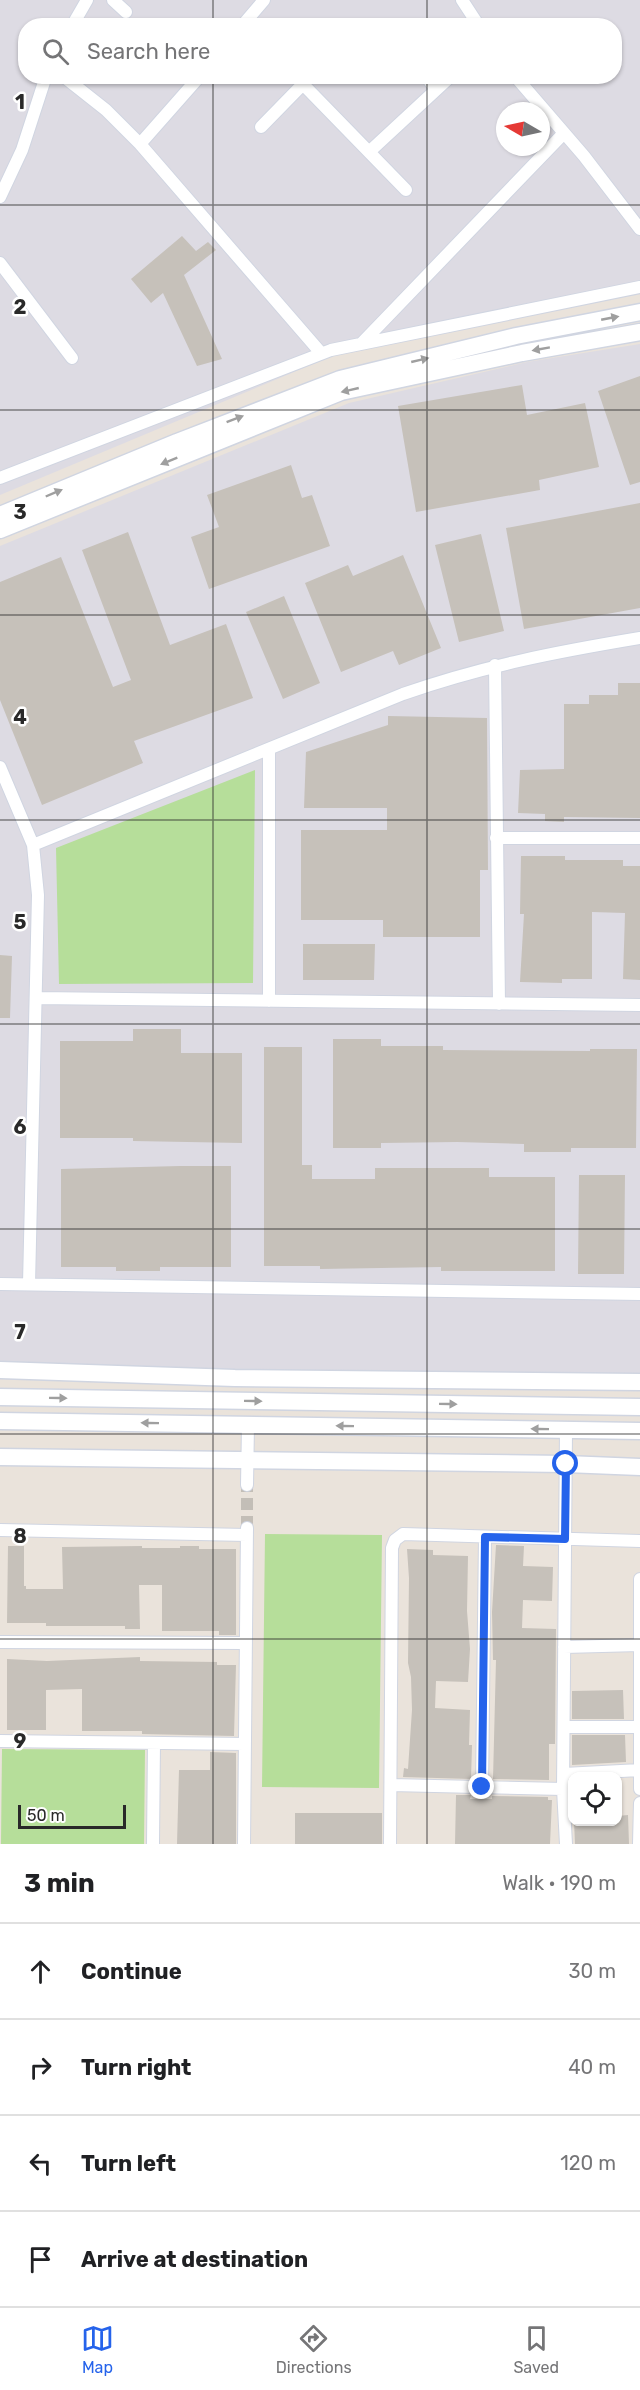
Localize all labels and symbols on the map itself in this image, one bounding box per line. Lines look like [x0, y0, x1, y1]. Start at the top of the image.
text: 1 [15, 90, 25, 114]
north arrow [496, 102, 550, 156]
text: 2 [14, 295, 27, 319]
one-way arrow [601, 313, 620, 322]
one-way arrow [531, 345, 550, 354]
one-way arrow [411, 354, 429, 364]
one-way arrow [341, 386, 360, 396]
one-way arrow [226, 414, 244, 424]
one-way arrow [160, 457, 178, 466]
one-way arrow [45, 488, 63, 497]
text: 3 [13, 500, 27, 524]
text: 4 [13, 705, 27, 729]
text: 5 [14, 910, 27, 934]
text: 6 [13, 1115, 27, 1139]
text: 7 [14, 1320, 26, 1344]
one-way arrow [49, 1393, 68, 1403]
one-way arrow [244, 1396, 263, 1406]
one-way arrow [439, 1399, 458, 1409]
one-way arrow [140, 1418, 159, 1428]
one-way arrow [335, 1421, 354, 1431]
one-way arrow [530, 1425, 549, 1434]
route start [552, 1450, 578, 1476]
text: 8 [13, 1524, 27, 1548]
text: 9 [14, 1729, 27, 1753]
route end [468, 1773, 494, 1799]
scale bar [18, 1802, 126, 1830]

